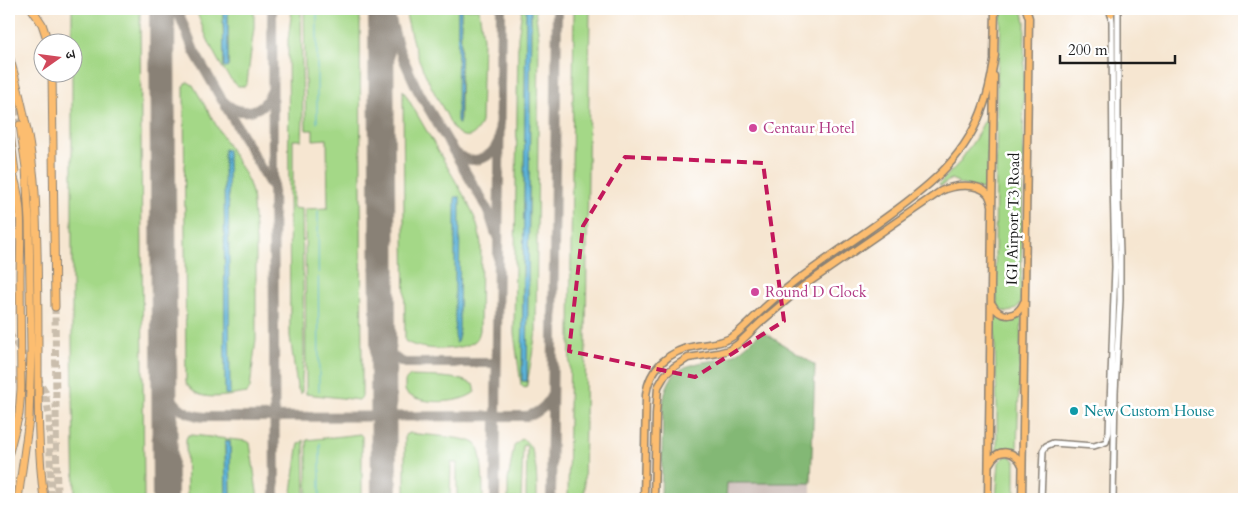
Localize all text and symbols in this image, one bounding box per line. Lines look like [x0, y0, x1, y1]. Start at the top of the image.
north arrow [32, 32, 82, 82]
scale bar [1060, 32, 1176, 64]
text: 200 m [1068, 40, 1108, 60]
text: उ [60, 48, 80, 62]
place label: Centaur Hotel [763, 118, 855, 138]
marker: Centaur Hotel [747, 122, 759, 134]
street label: IGI Airport T3 Road [1002, 153, 1024, 285]
place label: Round D Clock [765, 282, 867, 302]
marker: Round D Clock [749, 286, 761, 298]
place label: New Custom House [1084, 401, 1215, 421]
marker: New Custom House [1068, 405, 1080, 417]

